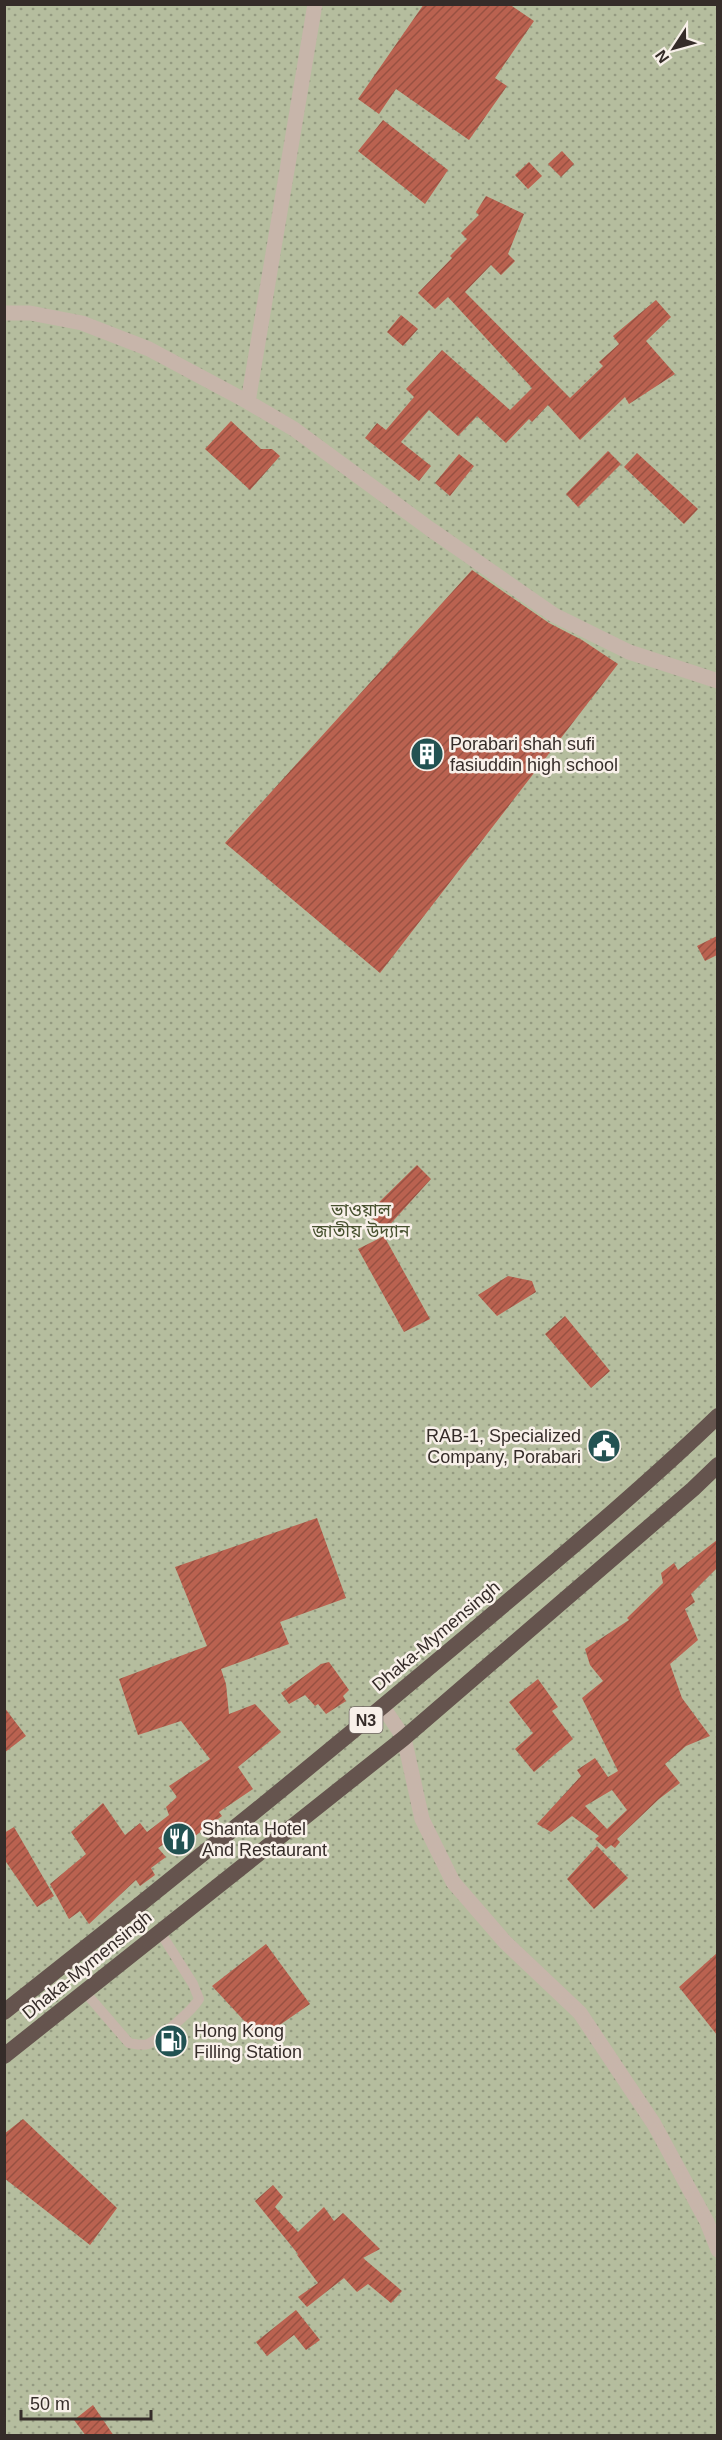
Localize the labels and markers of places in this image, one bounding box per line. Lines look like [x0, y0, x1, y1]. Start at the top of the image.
place label: Porabari shah sufi fasiuddin high school [450, 734, 618, 775]
building icon: Porabari shah sufi fasiuddin high school [409, 736, 445, 772]
place label: RAB-1, Specialized Company, Porabari [426, 1426, 581, 1467]
public building icon: RAB-1, Specialized Company, Porabari [586, 1428, 622, 1464]
place label: Shanta Hotel And Restaurant [202, 1819, 327, 1860]
restaurant icon: Shanta Hotel And Restaurant [161, 1821, 197, 1857]
place label: Hong Kong Filling Station [194, 2021, 302, 2062]
fuel station icon: Hong Kong Filling Station [153, 2023, 189, 2059]

